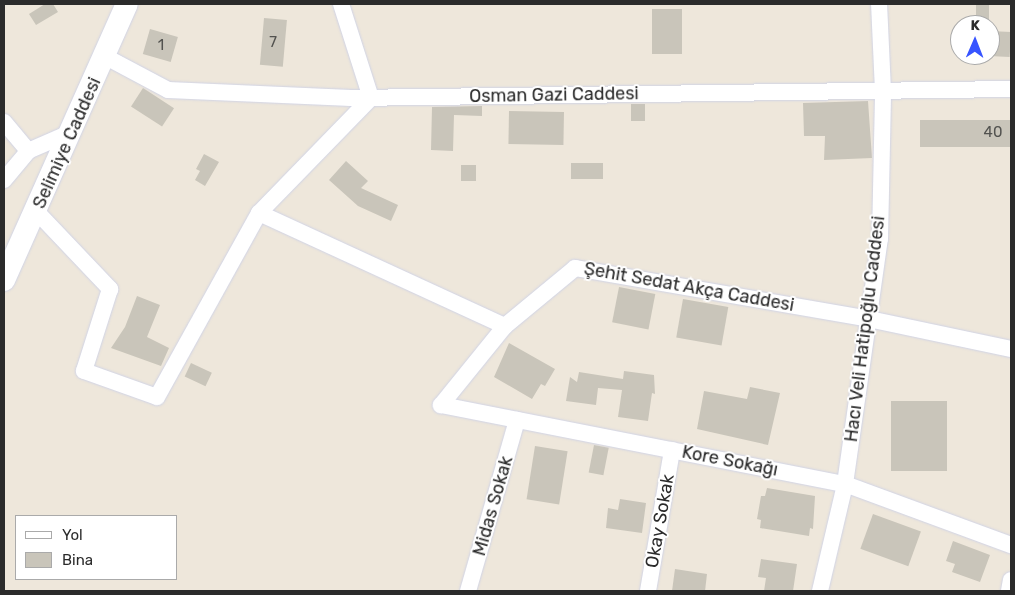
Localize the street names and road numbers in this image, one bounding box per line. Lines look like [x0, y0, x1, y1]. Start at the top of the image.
street label: Selimiye Caddesi [28, 74, 106, 212]
street label: Osman Gazi Caddesi [469, 83, 639, 107]
street label: Hacı Veli Hatipoğlu Caddesi [840, 215, 890, 443]
street label: Şehit Sedat Akça Caddesi [582, 258, 796, 316]
street label: Kore Sokağı [680, 441, 780, 481]
street label: Midas Sokak [468, 454, 518, 558]
street label: Okay Sokak [641, 472, 679, 570]

